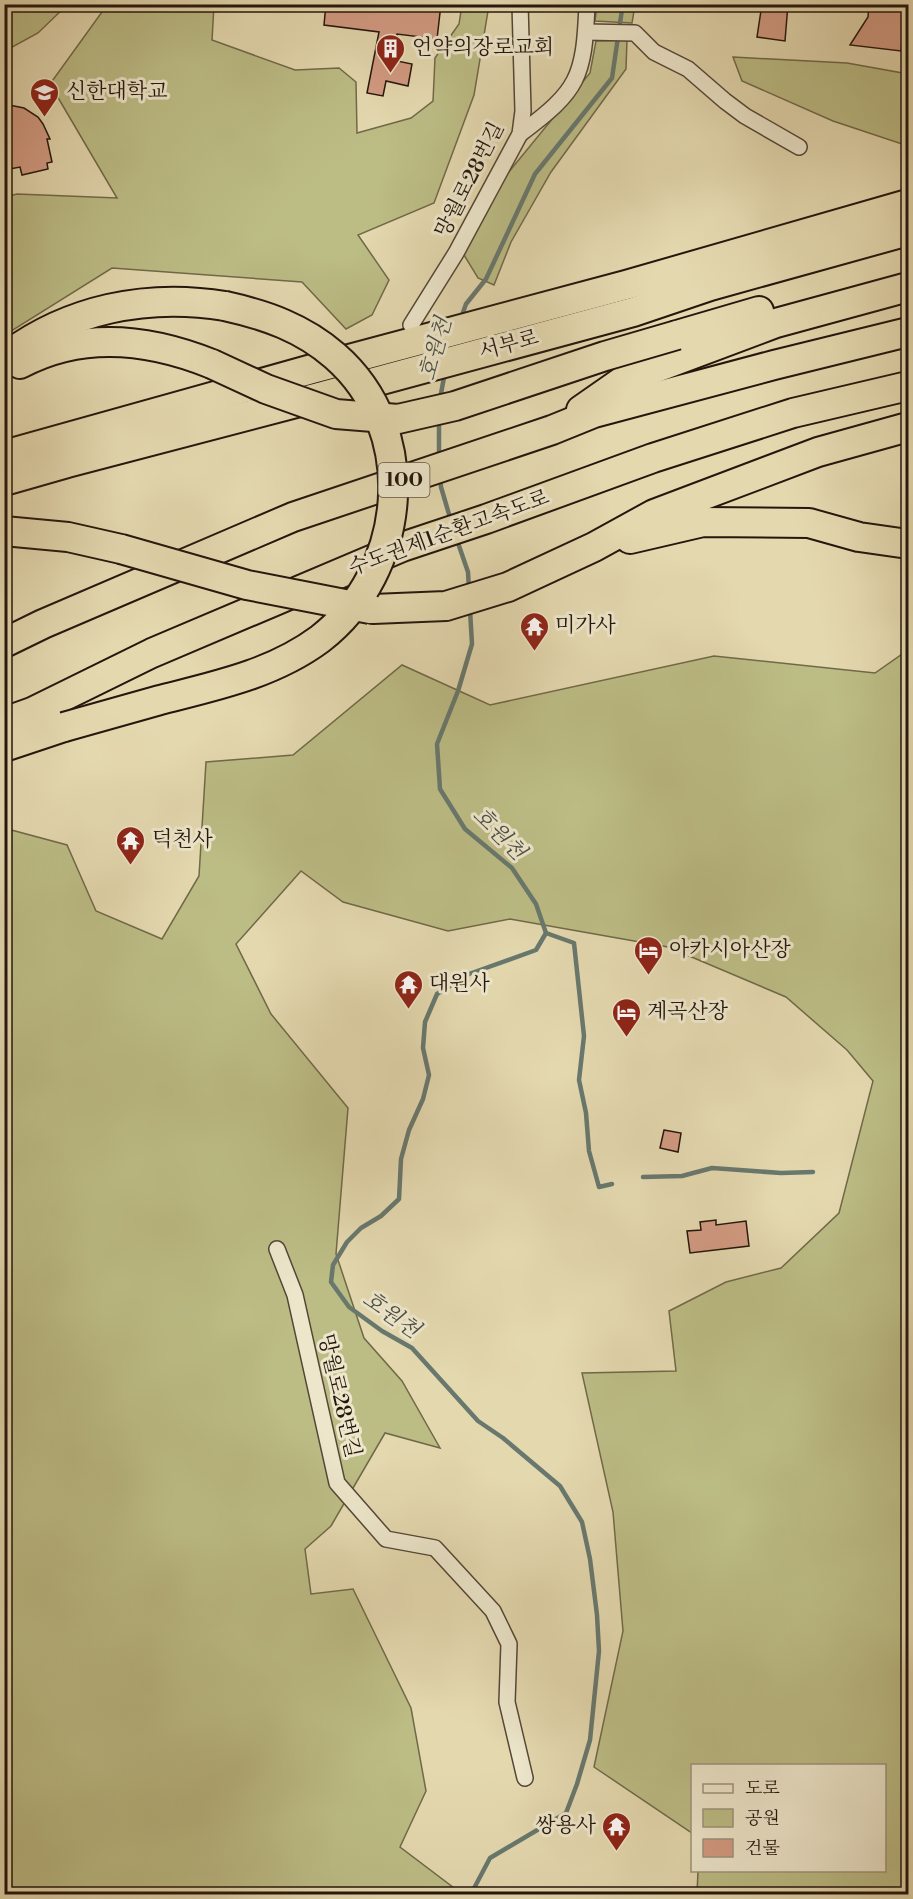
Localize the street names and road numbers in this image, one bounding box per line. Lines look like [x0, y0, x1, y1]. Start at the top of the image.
street label: 망월로28번길 [430, 118, 510, 242]
street label: 서부로 [476, 325, 542, 365]
road number: 100 [378, 463, 430, 497]
street label: 수도권제1순환고속도로 [345, 485, 553, 581]
street label: 망월로28번길 [312, 1332, 366, 1460]

